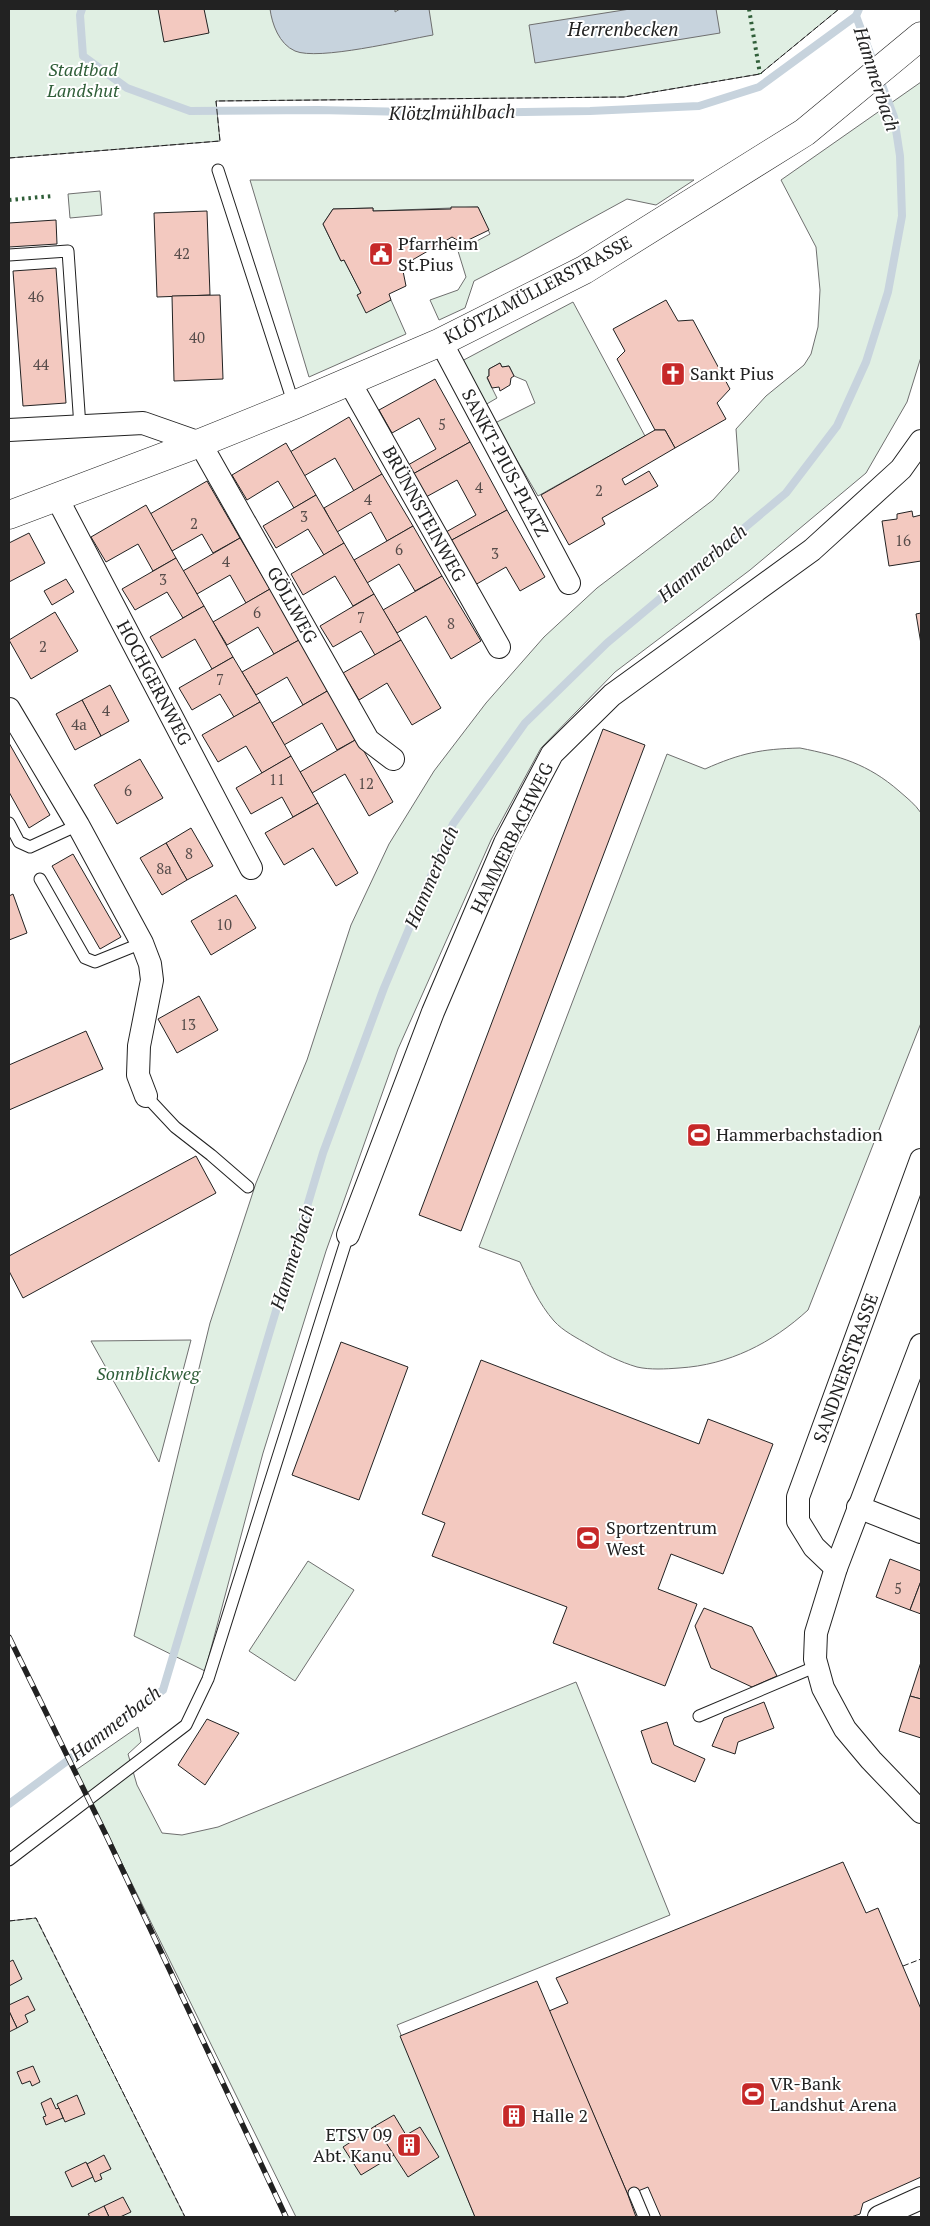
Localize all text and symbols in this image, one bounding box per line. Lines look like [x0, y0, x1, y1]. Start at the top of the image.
water label: Herrenbecken [567, 16, 678, 41]
water label: Hammerbach [848, 22, 906, 134]
park label: Stadtbad Landshut [46, 57, 120, 102]
water label: Klötzlmühlbach [387, 98, 516, 125]
street label: KLÖTZLMÜLLERSTRASSE [439, 229, 636, 349]
place label: Pfarrheim St.Pius [398, 231, 479, 276]
public building icon: Pfarrheim St.Pius [368, 241, 394, 267]
house number: 42 [174, 243, 190, 263]
house number: 46 [28, 286, 44, 306]
house number: 40 [189, 327, 205, 347]
house number: 44 [33, 354, 49, 374]
church icon: Sankt Pius [660, 361, 686, 387]
place label: Sankt Pius [690, 361, 774, 385]
street label: SANKT-PIUS-PLATZ [457, 384, 555, 541]
house number: 5 [438, 414, 446, 434]
street label: BRÜNNSTEINWEG [378, 441, 472, 586]
house number: 4 [475, 477, 483, 497]
house number: 2 [595, 480, 603, 500]
house number: 4 [364, 489, 372, 509]
house number: 3 [300, 506, 308, 526]
house number: 2 [190, 513, 198, 533]
water label: Hammerbach [651, 518, 751, 608]
house number: 16 [895, 530, 911, 550]
house number: 6 [395, 539, 403, 559]
house number: 3 [491, 543, 499, 563]
house number: 4 [222, 551, 230, 571]
street label: GÖLLWEG [262, 562, 324, 648]
house number: 3 [159, 569, 167, 589]
house number: 6 [253, 602, 261, 622]
house number: 7 [357, 607, 365, 627]
house number: 8 [447, 613, 455, 633]
street label: HOCHGERNWEG [112, 616, 198, 750]
house number: 2 [39, 636, 47, 656]
house number: 7 [216, 669, 224, 689]
house number: 4 [102, 700, 110, 720]
house number: 4a [71, 714, 87, 734]
street label: HAMMERBACHWEG [464, 757, 558, 917]
house number: 11 [269, 769, 285, 789]
house number: 12 [358, 773, 374, 793]
house number: 6 [124, 780, 132, 800]
water label: Hammerbach [397, 822, 463, 933]
house number: 8 [185, 843, 193, 863]
house number: 8a [156, 858, 172, 878]
house number: 10 [216, 914, 232, 934]
house number: 13 [180, 1014, 196, 1034]
sports icon: Hammerbachstadion [686, 1122, 712, 1148]
place label: Hammerbachstadion [716, 1122, 883, 1146]
water label: Hammerbach [263, 1201, 319, 1313]
street label: SANDNERSTRASSE [807, 1290, 883, 1446]
park label: Sonnblickweg [96, 1361, 201, 1385]
place label: Sportzentrum West [606, 1515, 718, 1560]
sports icon: Sportzentrum West [575, 1525, 601, 1551]
house number: 5 [894, 1578, 902, 1598]
water label: Hammerbach [63, 1679, 165, 1767]
place label: VR-Bank Landshut Arena [770, 2071, 897, 2116]
sports icon: VR-Bank Landshut Arena [740, 2081, 766, 2107]
building icon: Halle 2 [501, 2103, 527, 2129]
place label: Halle 2 [532, 2103, 588, 2127]
place label: ETSV 09 Abt. Kanu [313, 2122, 392, 2167]
building icon: ETSV 09 Abt. Kanu [396, 2132, 422, 2158]

